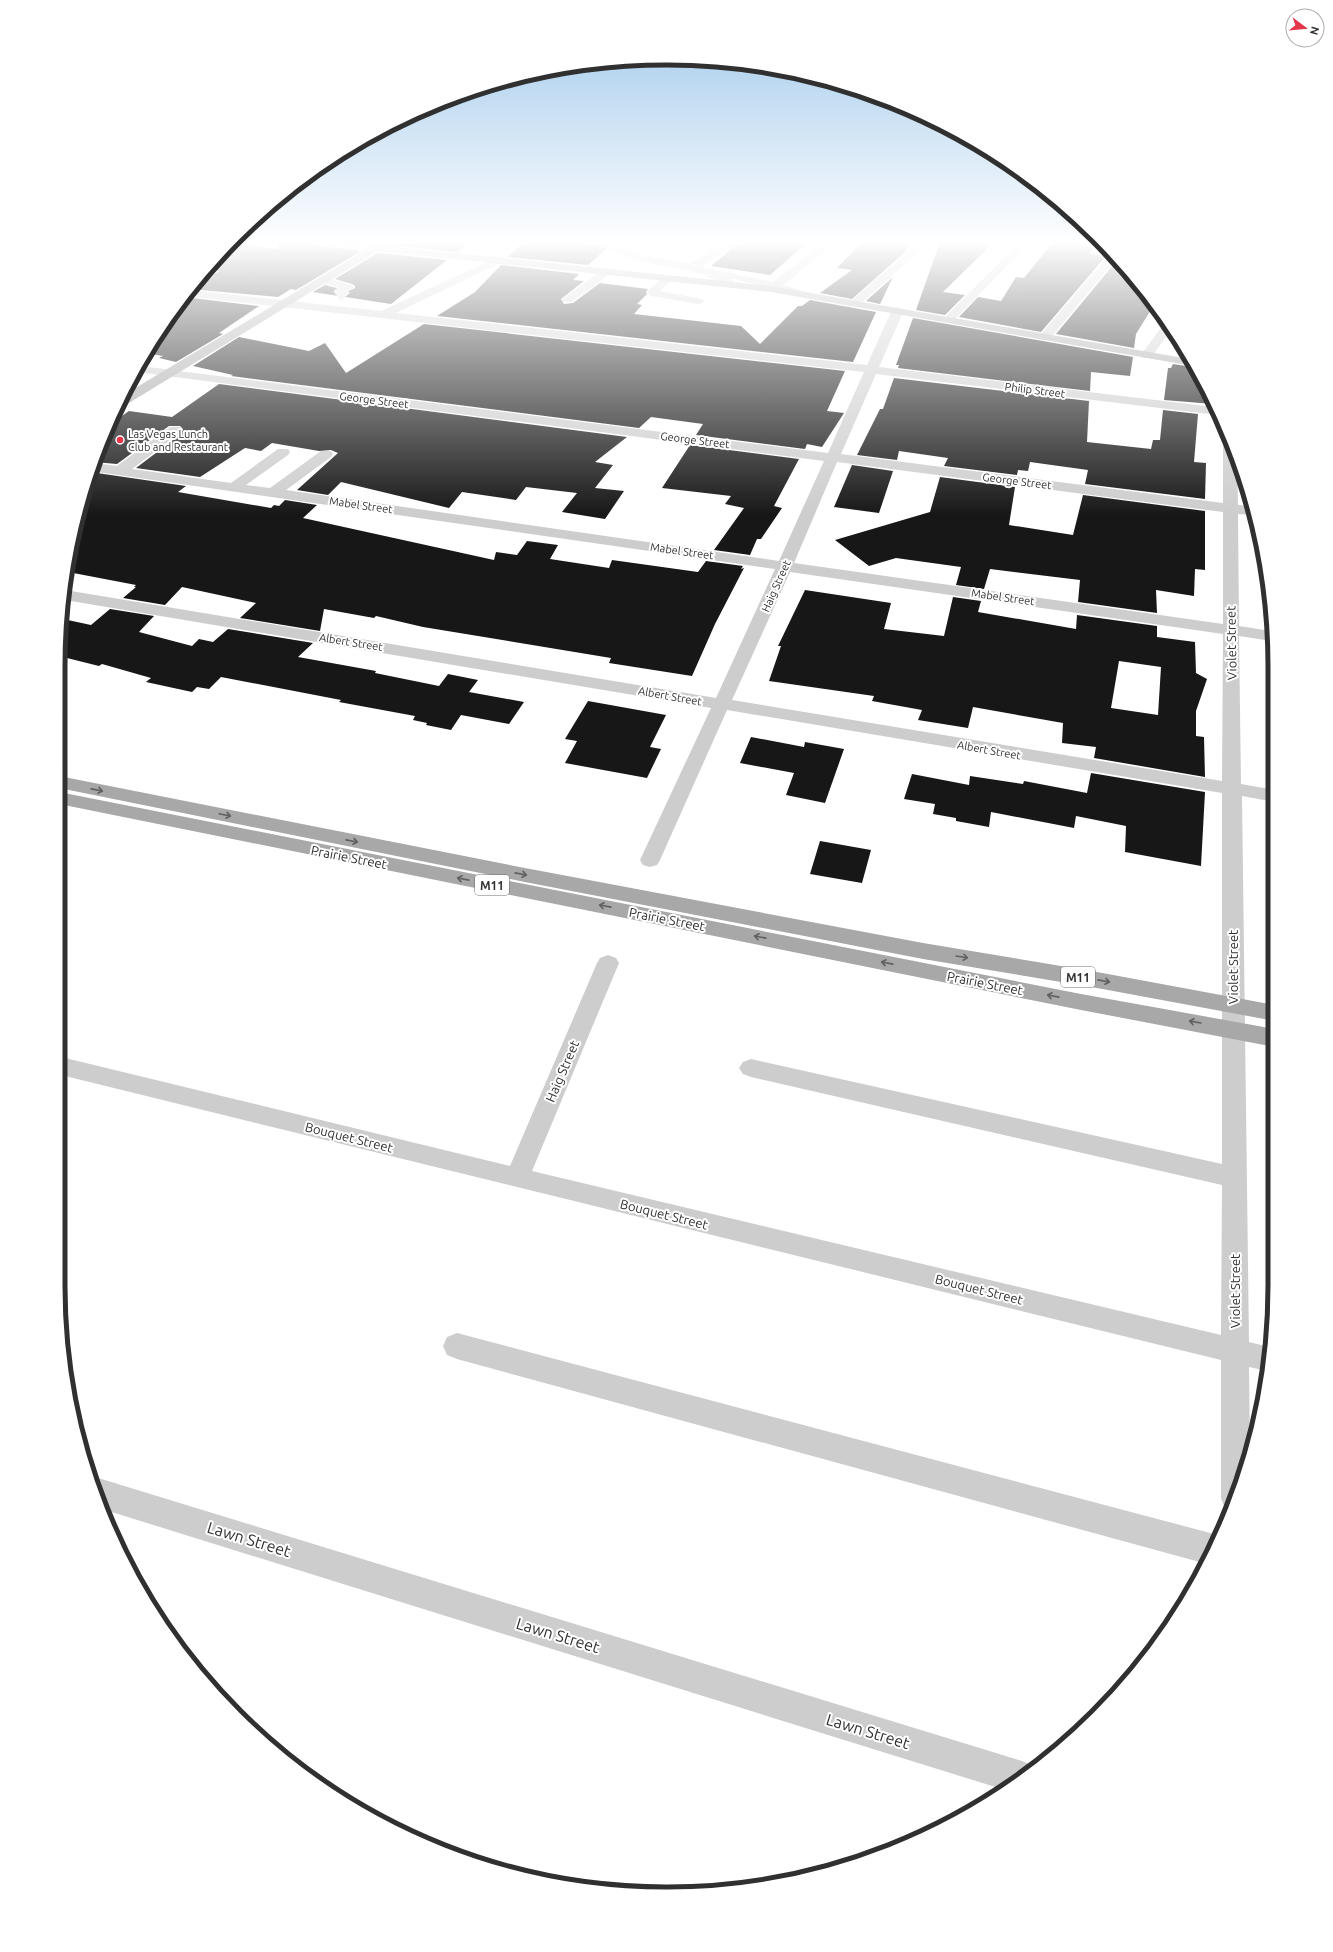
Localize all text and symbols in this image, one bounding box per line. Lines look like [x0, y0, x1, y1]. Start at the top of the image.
north arrow [1285, 8, 1325, 48]
text: N [1308, 25, 1322, 36]
street label: Philip Street [1004, 380, 1067, 400]
street label: George Street [339, 390, 410, 410]
place label: Las Vegas Lunch Club and Restaurant [128, 428, 229, 453]
street label: George Street [660, 430, 731, 450]
marker: Las Vegas Lunch Club and Restaurant [115, 435, 125, 445]
street label: George Street [982, 471, 1053, 491]
street label: Mabel Street [329, 495, 394, 515]
street label: Mabel Street [650, 541, 715, 561]
street label: Haig Street [759, 558, 793, 614]
street label: Mabel Street [971, 587, 1036, 607]
street label: Violet Street [1223, 606, 1239, 680]
street label: Albert Street [318, 631, 384, 653]
street label: Albert Street [637, 685, 703, 708]
street label: Albert Street [956, 739, 1022, 762]
one-way arrow [90, 786, 103, 794]
one-way arrow [218, 812, 231, 820]
one-way arrow [345, 838, 358, 846]
street label: Prairie Street [310, 843, 388, 871]
one-way arrow [514, 871, 527, 879]
one-way arrow [457, 875, 470, 883]
road number: M11 [475, 875, 509, 895]
one-way arrow [599, 902, 612, 910]
street label: Prairie Street [628, 905, 706, 933]
street label: Violet Street [1226, 930, 1240, 1004]
one-way arrow [754, 933, 767, 941]
one-way arrow [955, 953, 968, 961]
one-way arrow [881, 959, 894, 967]
road number: M11 [1061, 967, 1095, 987]
street label: Prairie Street [946, 969, 1024, 997]
one-way arrow [1097, 977, 1110, 985]
one-way arrow [1047, 992, 1060, 1000]
one-way arrow [1189, 1018, 1202, 1026]
street label: Haig Street [543, 1038, 581, 1104]
street label: Bouquet Street [304, 1119, 394, 1155]
street label: Bouquet Street [619, 1196, 709, 1232]
street label: Violet Street [1228, 1254, 1242, 1328]
street label: Bouquet Street [934, 1271, 1024, 1307]
street label: Lawn Street [205, 1518, 294, 1560]
street label: Lawn Street [514, 1614, 603, 1656]
street label: Lawn Street [824, 1710, 913, 1752]

